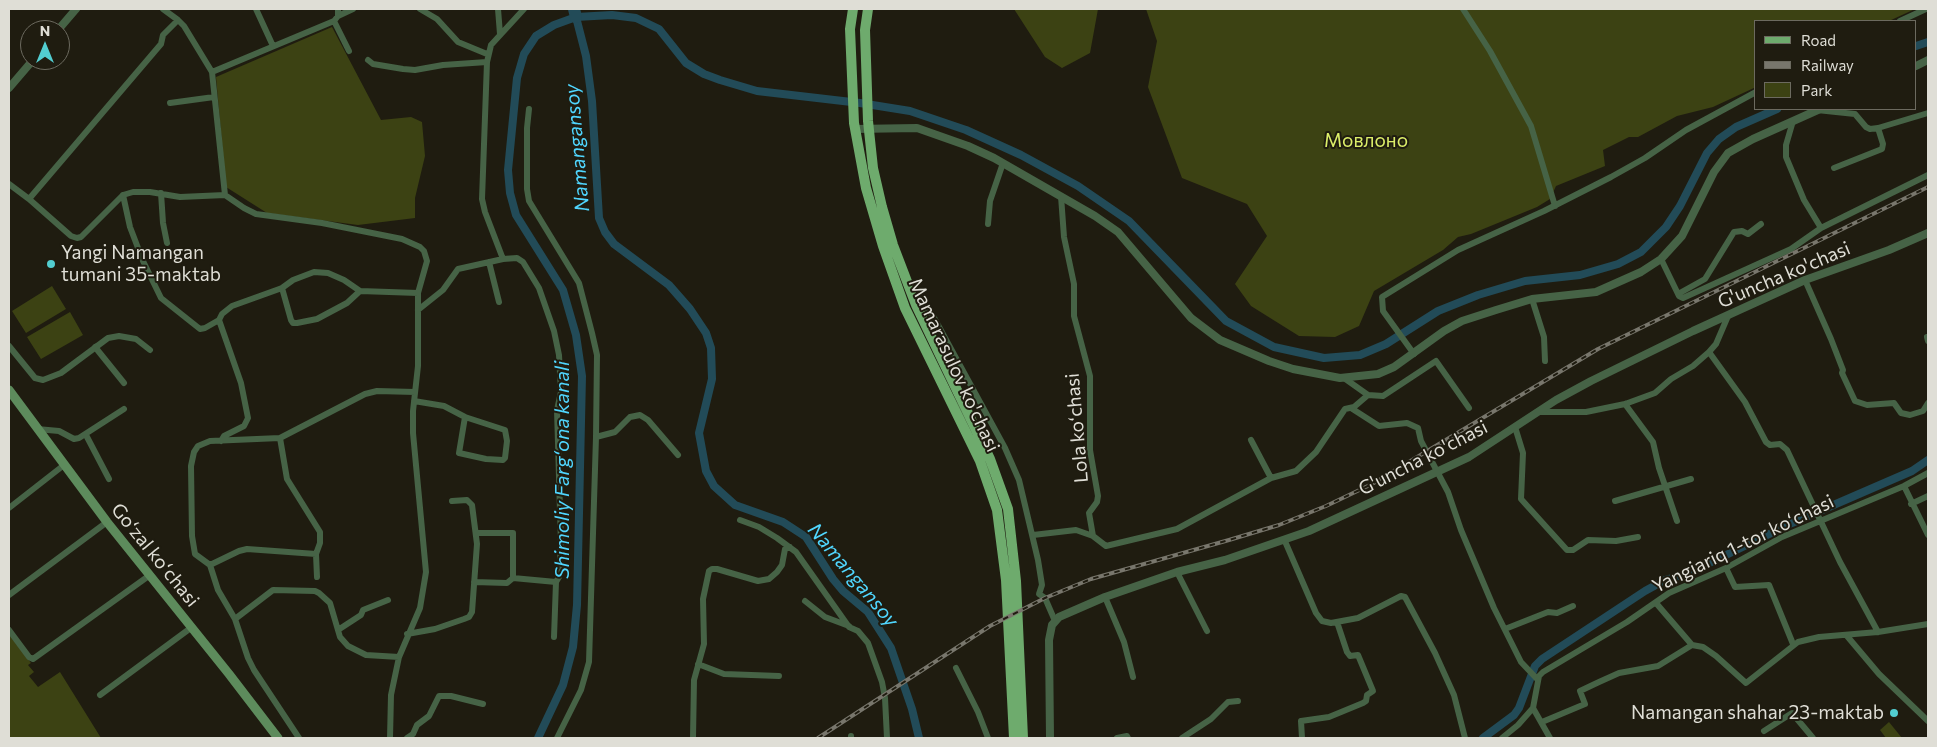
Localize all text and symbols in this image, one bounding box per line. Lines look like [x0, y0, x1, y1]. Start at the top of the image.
north arrow [20, 20, 70, 70]
legend [1754, 20, 1917, 110]
text: N [40, 22, 50, 39]
text: Road [1801, 31, 1836, 49]
text: Railway [1801, 56, 1854, 74]
text: Park [1801, 81, 1832, 99]
water label: Namangansoy [559, 83, 595, 213]
park label: Мовлоно [1324, 130, 1408, 152]
street label: G'uncha ko'chasi [1714, 237, 1854, 313]
place label: Yangi Namangan tumani 35-maktab [61, 242, 221, 286]
marker: Yangi Namangan tumani 35-maktab [45, 258, 57, 270]
street label: Mamarasulov ko'chasi [904, 275, 1004, 455]
water label: Shimoliy Fargʻona kanali [550, 361, 574, 579]
street label: Lola koʻchasi [1061, 372, 1093, 484]
street label: G'uncha ko'chasi [1355, 416, 1491, 500]
street label: Yangiariq 1-tor koʻchasi [1648, 490, 1838, 598]
street label: Goʻzal koʻchasi [106, 499, 204, 611]
water label: Namangansoy [803, 518, 903, 632]
place label: Namangan shahar 23-maktab [1631, 702, 1884, 724]
marker: Namangan shahar 23-maktab [1888, 707, 1900, 719]

